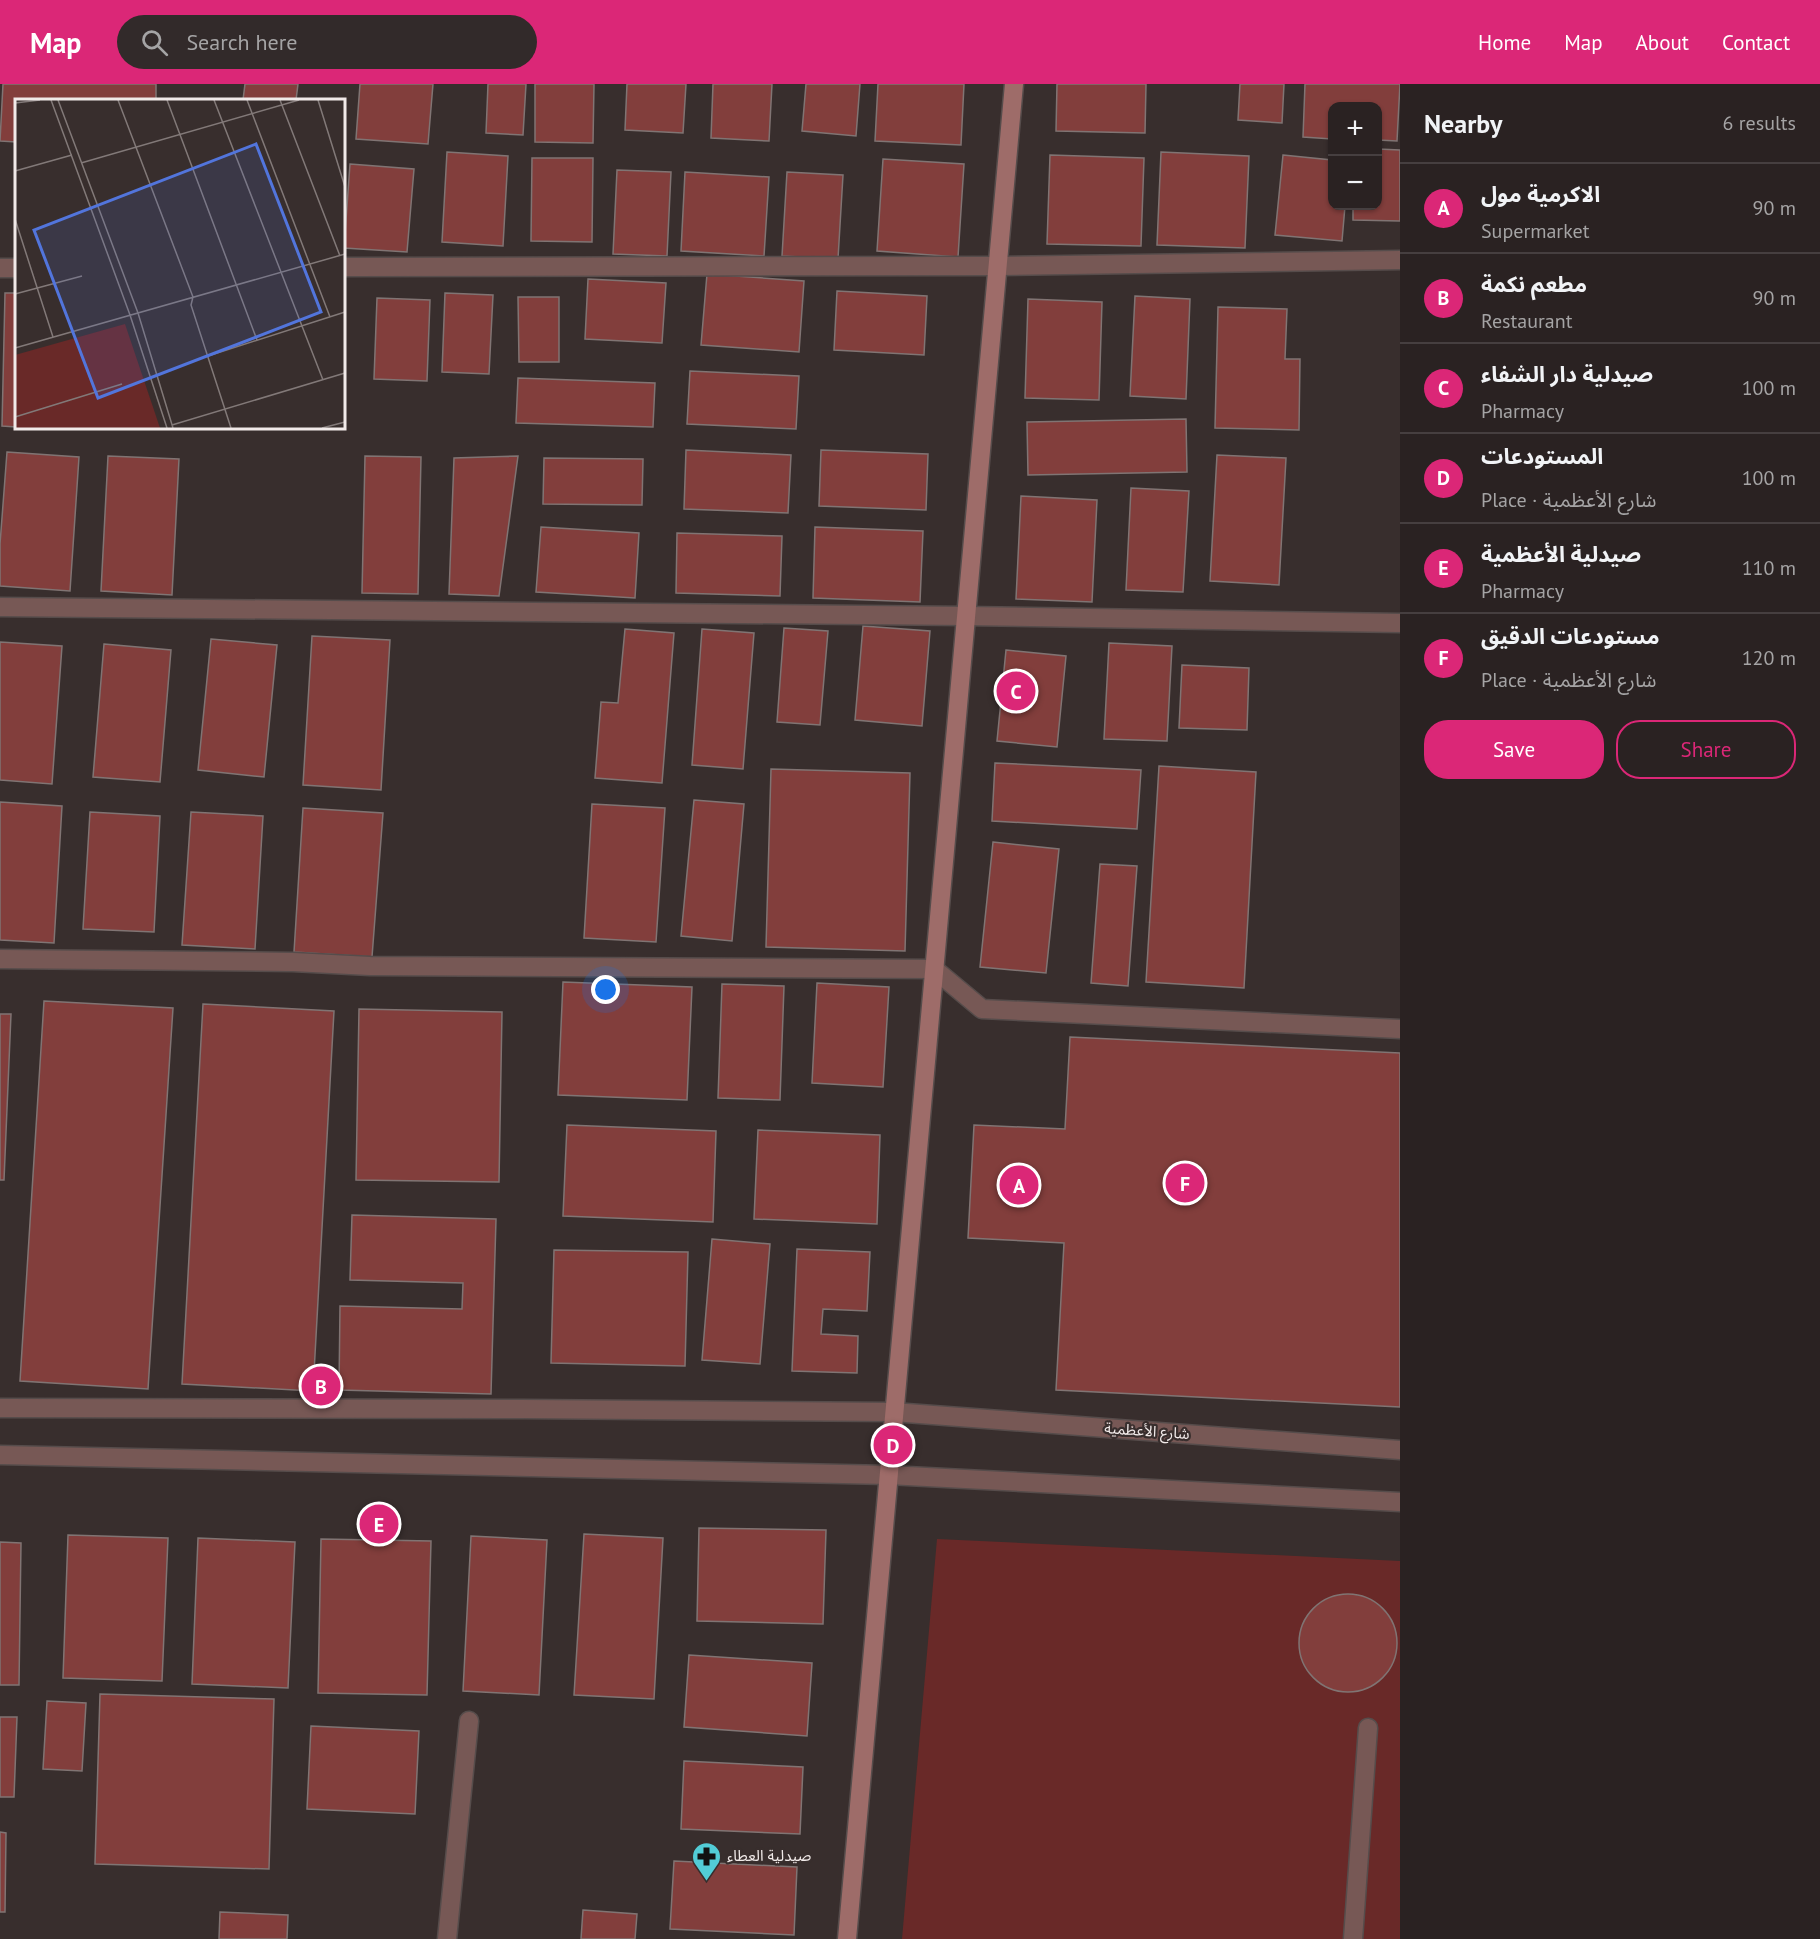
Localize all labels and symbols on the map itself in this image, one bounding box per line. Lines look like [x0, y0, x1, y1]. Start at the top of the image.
inset map [15, 99, 345, 429]
pin: C [996, 668, 1036, 714]
your location [591, 975, 620, 1004]
pin: F [1166, 1160, 1204, 1206]
pin: A [1000, 1162, 1038, 1208]
pin: B [302, 1364, 340, 1408]
street label: شارع الأعظمية [1104, 1418, 1190, 1446]
pin: D [874, 1422, 912, 1468]
pin: E [360, 1502, 398, 1546]
pharmacy icon: صيدلية العطاء [690, 1840, 722, 1882]
place label: صيدلية العطاء [727, 1846, 811, 1865]

